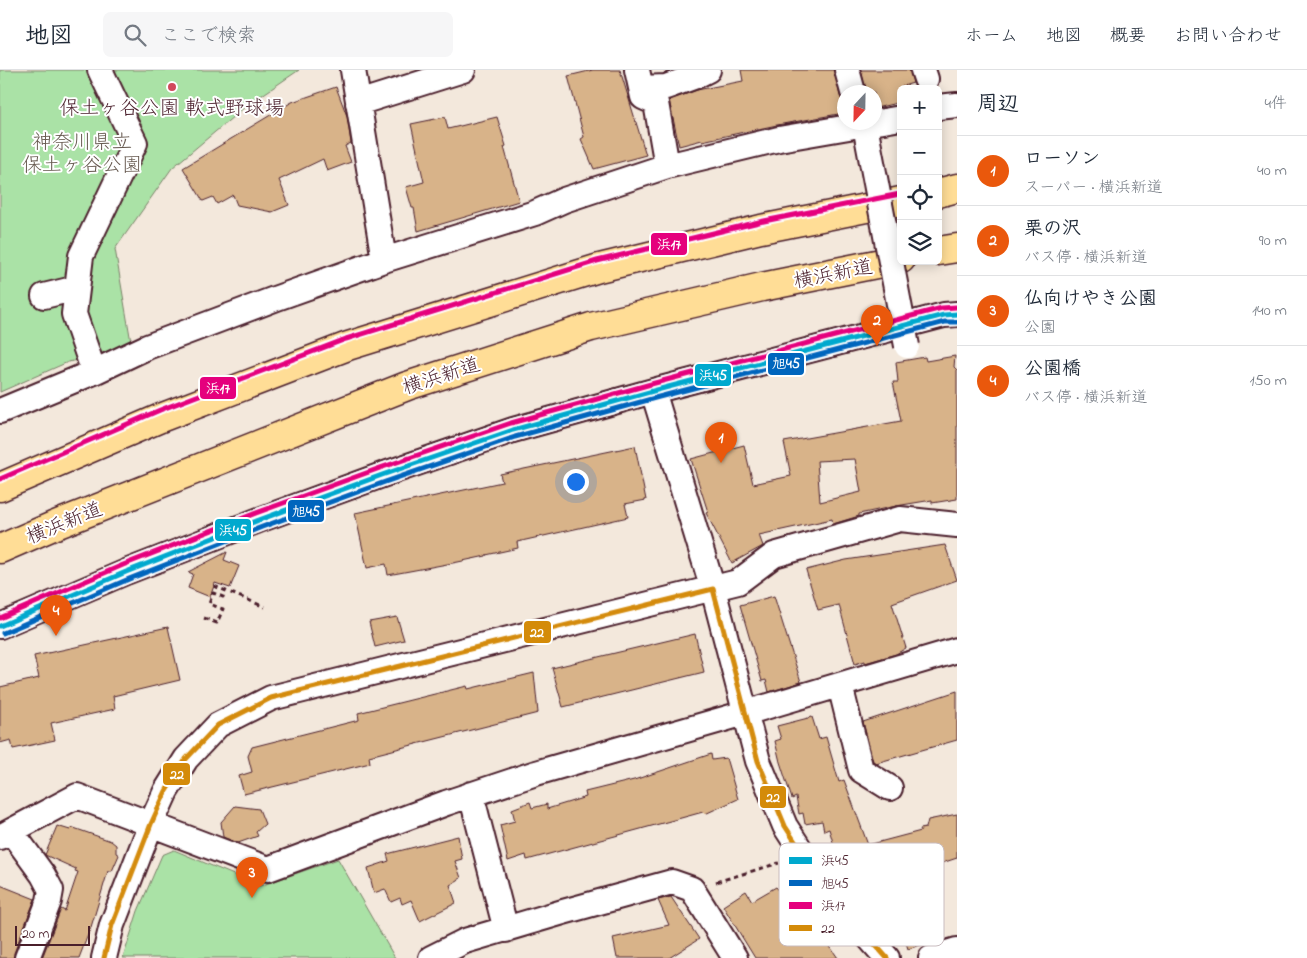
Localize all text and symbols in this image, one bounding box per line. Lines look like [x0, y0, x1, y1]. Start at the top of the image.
search box [103, 12, 453, 57]
text: 地図 [25, 20, 73, 55]
icon: search [121, 21, 149, 49]
text: ここで検索 [161, 23, 256, 50]
text: ホーム [965, 24, 1018, 50]
text: 地図 [1046, 24, 1082, 50]
text: 概要 [1110, 24, 1146, 50]
text: お問い合わせ [1174, 24, 1282, 50]
marker: 保土ヶ谷公園 軟式野球場 [166, 81, 178, 93]
north arrow [837, 85, 882, 130]
map controls [897, 85, 942, 265]
button: + [897, 85, 942, 130]
text: 周辺 [977, 90, 1019, 120]
text: 4件 [1264, 92, 1287, 116]
place label: 保土ヶ谷公園 軟式野球場 [60, 95, 285, 124]
park label: 神奈川県立 保土ヶ谷公園 [22, 129, 142, 181]
button: − [897, 130, 942, 175]
text: ローソン [1024, 146, 1100, 173]
text: 1 [990, 159, 996, 183]
text: 40 m [1257, 159, 1287, 183]
button: locate [897, 175, 942, 220]
text: スーパー · 横浜新道 [1024, 176, 1163, 200]
text: 栗の沢 [1024, 216, 1081, 243]
button: layers [897, 220, 942, 265]
text: 2 [989, 229, 997, 253]
text: 90 m [1259, 229, 1287, 253]
line badge: 浜17 [650, 232, 688, 256]
text: 浜17 [657, 235, 681, 256]
text: バス停 · 横浜新道 [1024, 246, 1147, 270]
street label: 横浜新道 [791, 254, 876, 297]
text: 仏向けやき公園 [1024, 286, 1157, 313]
text: 3 [990, 299, 996, 323]
text: 140 m [1252, 299, 1287, 323]
pin: 2 [861, 305, 893, 346]
text: 公園 [1024, 316, 1056, 340]
street label: 横浜新道 [399, 351, 484, 404]
line badge: 旭45 [767, 352, 805, 376]
text: 旭45 [772, 354, 800, 375]
text: 公園橋 [1024, 356, 1081, 383]
line badge: 浜45 [694, 363, 732, 387]
text: 浜45 [699, 366, 727, 387]
text: 4 [990, 369, 996, 393]
text: 150 m [1249, 369, 1287, 393]
line badge: 浜17 [199, 376, 237, 400]
text: 浜17 [206, 379, 230, 400]
text: バス停 · 横浜新道 [1024, 386, 1147, 410]
pin: 1 [705, 422, 737, 463]
your location [563, 469, 589, 495]
street label: 横浜新道 [22, 496, 107, 553]
line badge: 旭45 [287, 499, 325, 523]
text: 旭45 [292, 502, 320, 523]
line badge: 浜45 [214, 518, 252, 542]
text: 浜45 [219, 521, 247, 542]
pin: 4 [40, 595, 72, 636]
line badge: 22 [523, 620, 552, 644]
text: 22 [529, 623, 544, 644]
line badge: 22 [162, 762, 191, 786]
text: 22 [169, 765, 184, 786]
line badge: 22 [759, 785, 787, 809]
text: 22 [765, 788, 780, 809]
legend [779, 843, 944, 946]
text: 浜45 [821, 851, 849, 872]
pin: 3 [236, 857, 268, 898]
text: 旭45 [821, 874, 849, 895]
text: 浜17 [821, 896, 845, 917]
text: 22 [821, 919, 835, 940]
scale bar [15, 923, 90, 946]
text: 20 m [22, 924, 49, 945]

